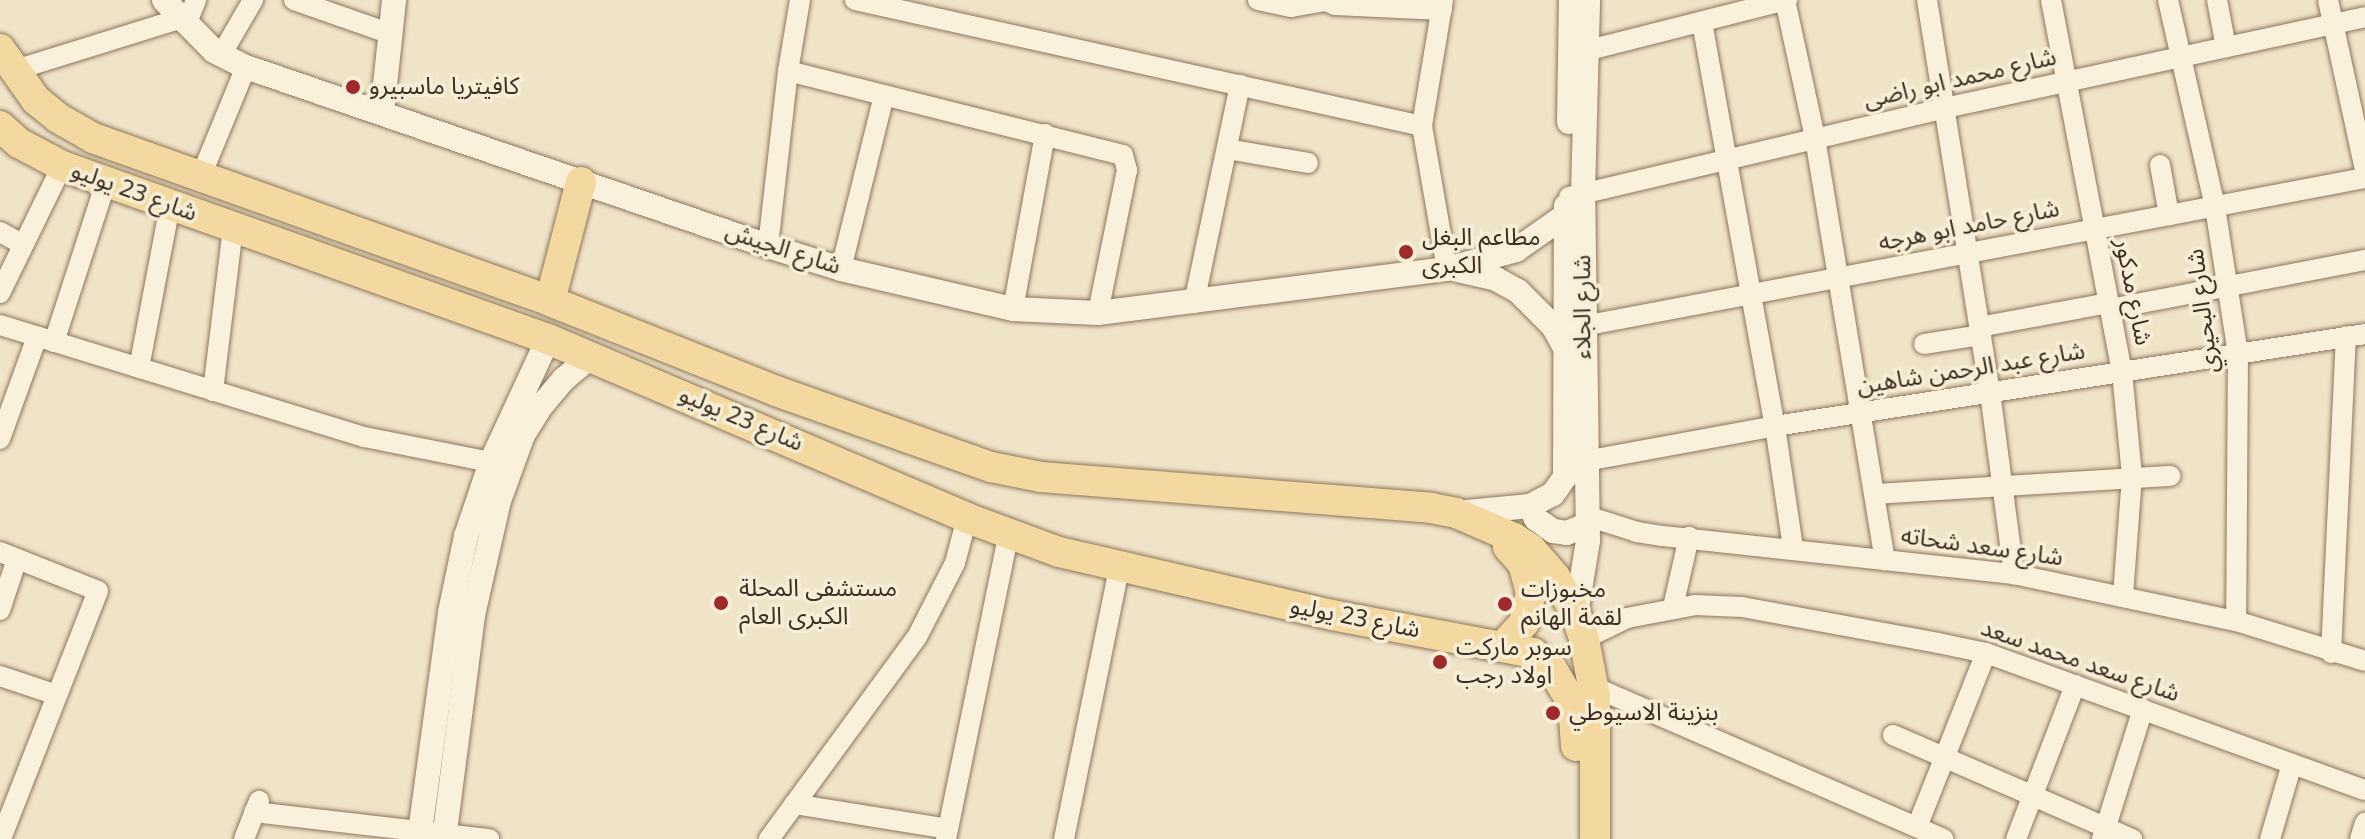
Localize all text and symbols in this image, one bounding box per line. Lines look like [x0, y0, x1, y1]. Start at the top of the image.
street label: شارع محمد ابو راضى [1861, 43, 2059, 115]
place label: كافيتريا ماسبيرو [369, 73, 520, 101]
marker: كافيتريا ماسبيرو [344, 78, 362, 96]
street label: شارع 23 يوليو [67, 156, 201, 228]
street label: شارع حامد ابو هرجه [1876, 194, 2062, 258]
street label: شارع الجيش [722, 217, 844, 281]
place label: مطاعم البغل الكبرى [1422, 224, 1541, 280]
street label: شارع مدكور [2109, 236, 2157, 348]
marker: مطاعم البغل الكبرى [1397, 243, 1415, 261]
street label: شارع البحيري [2181, 247, 2225, 375]
street label: شارع الجلاء [1569, 255, 1597, 359]
street label: شارع عبد الرحمن شاهين [1855, 337, 2087, 401]
street label: شارع 23 يوليو [675, 380, 807, 458]
street label: شارع سعد شحاته [1899, 521, 2065, 573]
place label: مستشفى المحلة الكبرى العام [739, 575, 897, 631]
place label: مخبوزات لقمة الهانم [1521, 576, 1622, 632]
street label: شارع 23 يوليو [1288, 591, 1422, 645]
marker: مستشفى المحلة الكبرى العام [710, 592, 732, 614]
marker: مخبوزات لقمة الهانم [1496, 595, 1514, 613]
street label: شارع سعد محمد سعد [1977, 613, 2183, 709]
place label: سوبر ماركت اولاد رجب [1456, 634, 1572, 690]
marker: سوبر ماركت اولاد رجب [1431, 653, 1449, 671]
place label: بنزينة الاسيوطي [1569, 699, 1718, 727]
marker: بنزينة الاسيوطي [1544, 704, 1562, 722]

